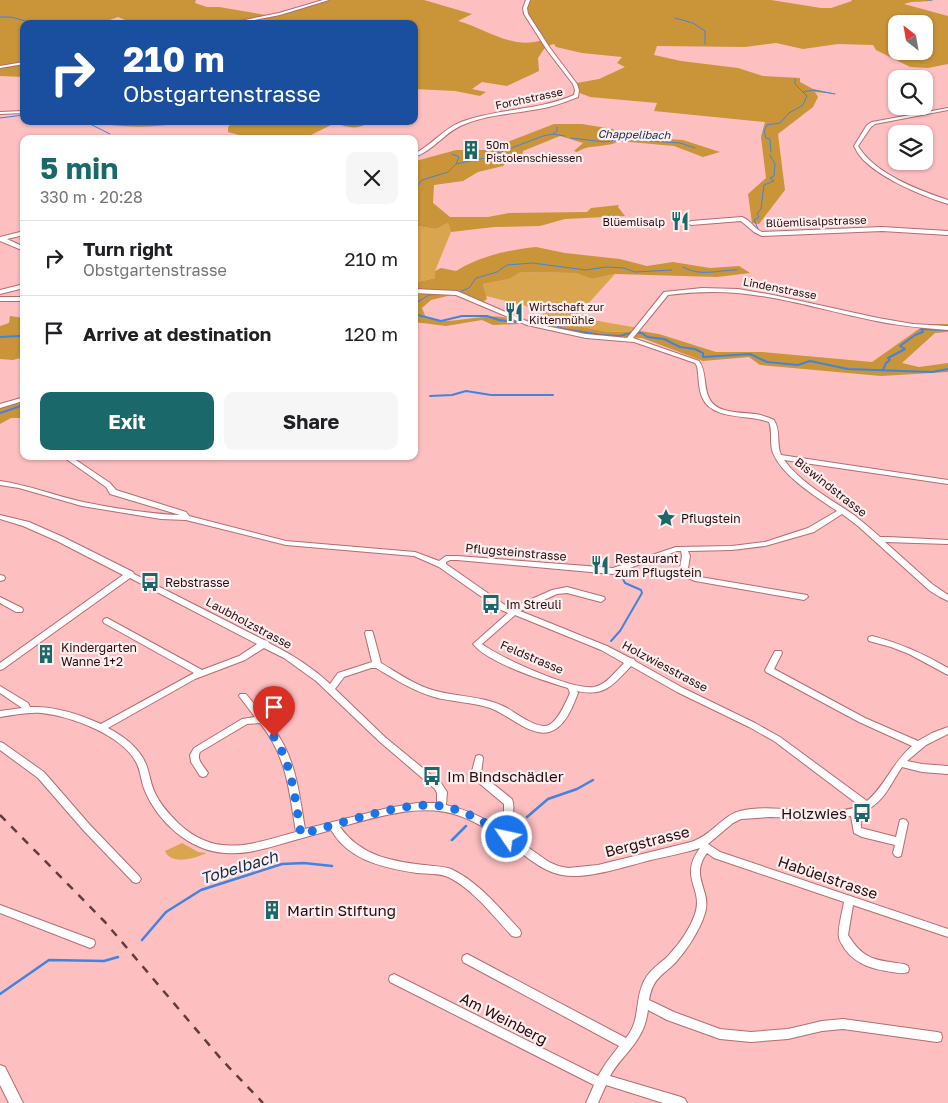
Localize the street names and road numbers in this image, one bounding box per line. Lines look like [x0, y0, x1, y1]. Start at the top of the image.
street label: Forchstrasse [494, 85, 564, 111]
street label: Blüemlisalpstrasse [765, 213, 867, 229]
street label: Lindenstrasse [742, 275, 818, 301]
street label: Biswindstrasse [792, 454, 870, 520]
street label: Pflugsteinstrasse [465, 540, 567, 564]
street label: Laubholzstrasse [203, 594, 295, 652]
street label: Feldstrasse [498, 637, 566, 677]
street label: Holzwiesstrasse [620, 637, 710, 695]
street label: Bergstrasse [603, 822, 691, 860]
street label: Habüelstrasse [776, 851, 881, 903]
street label: Am Weinberg [457, 988, 551, 1048]

